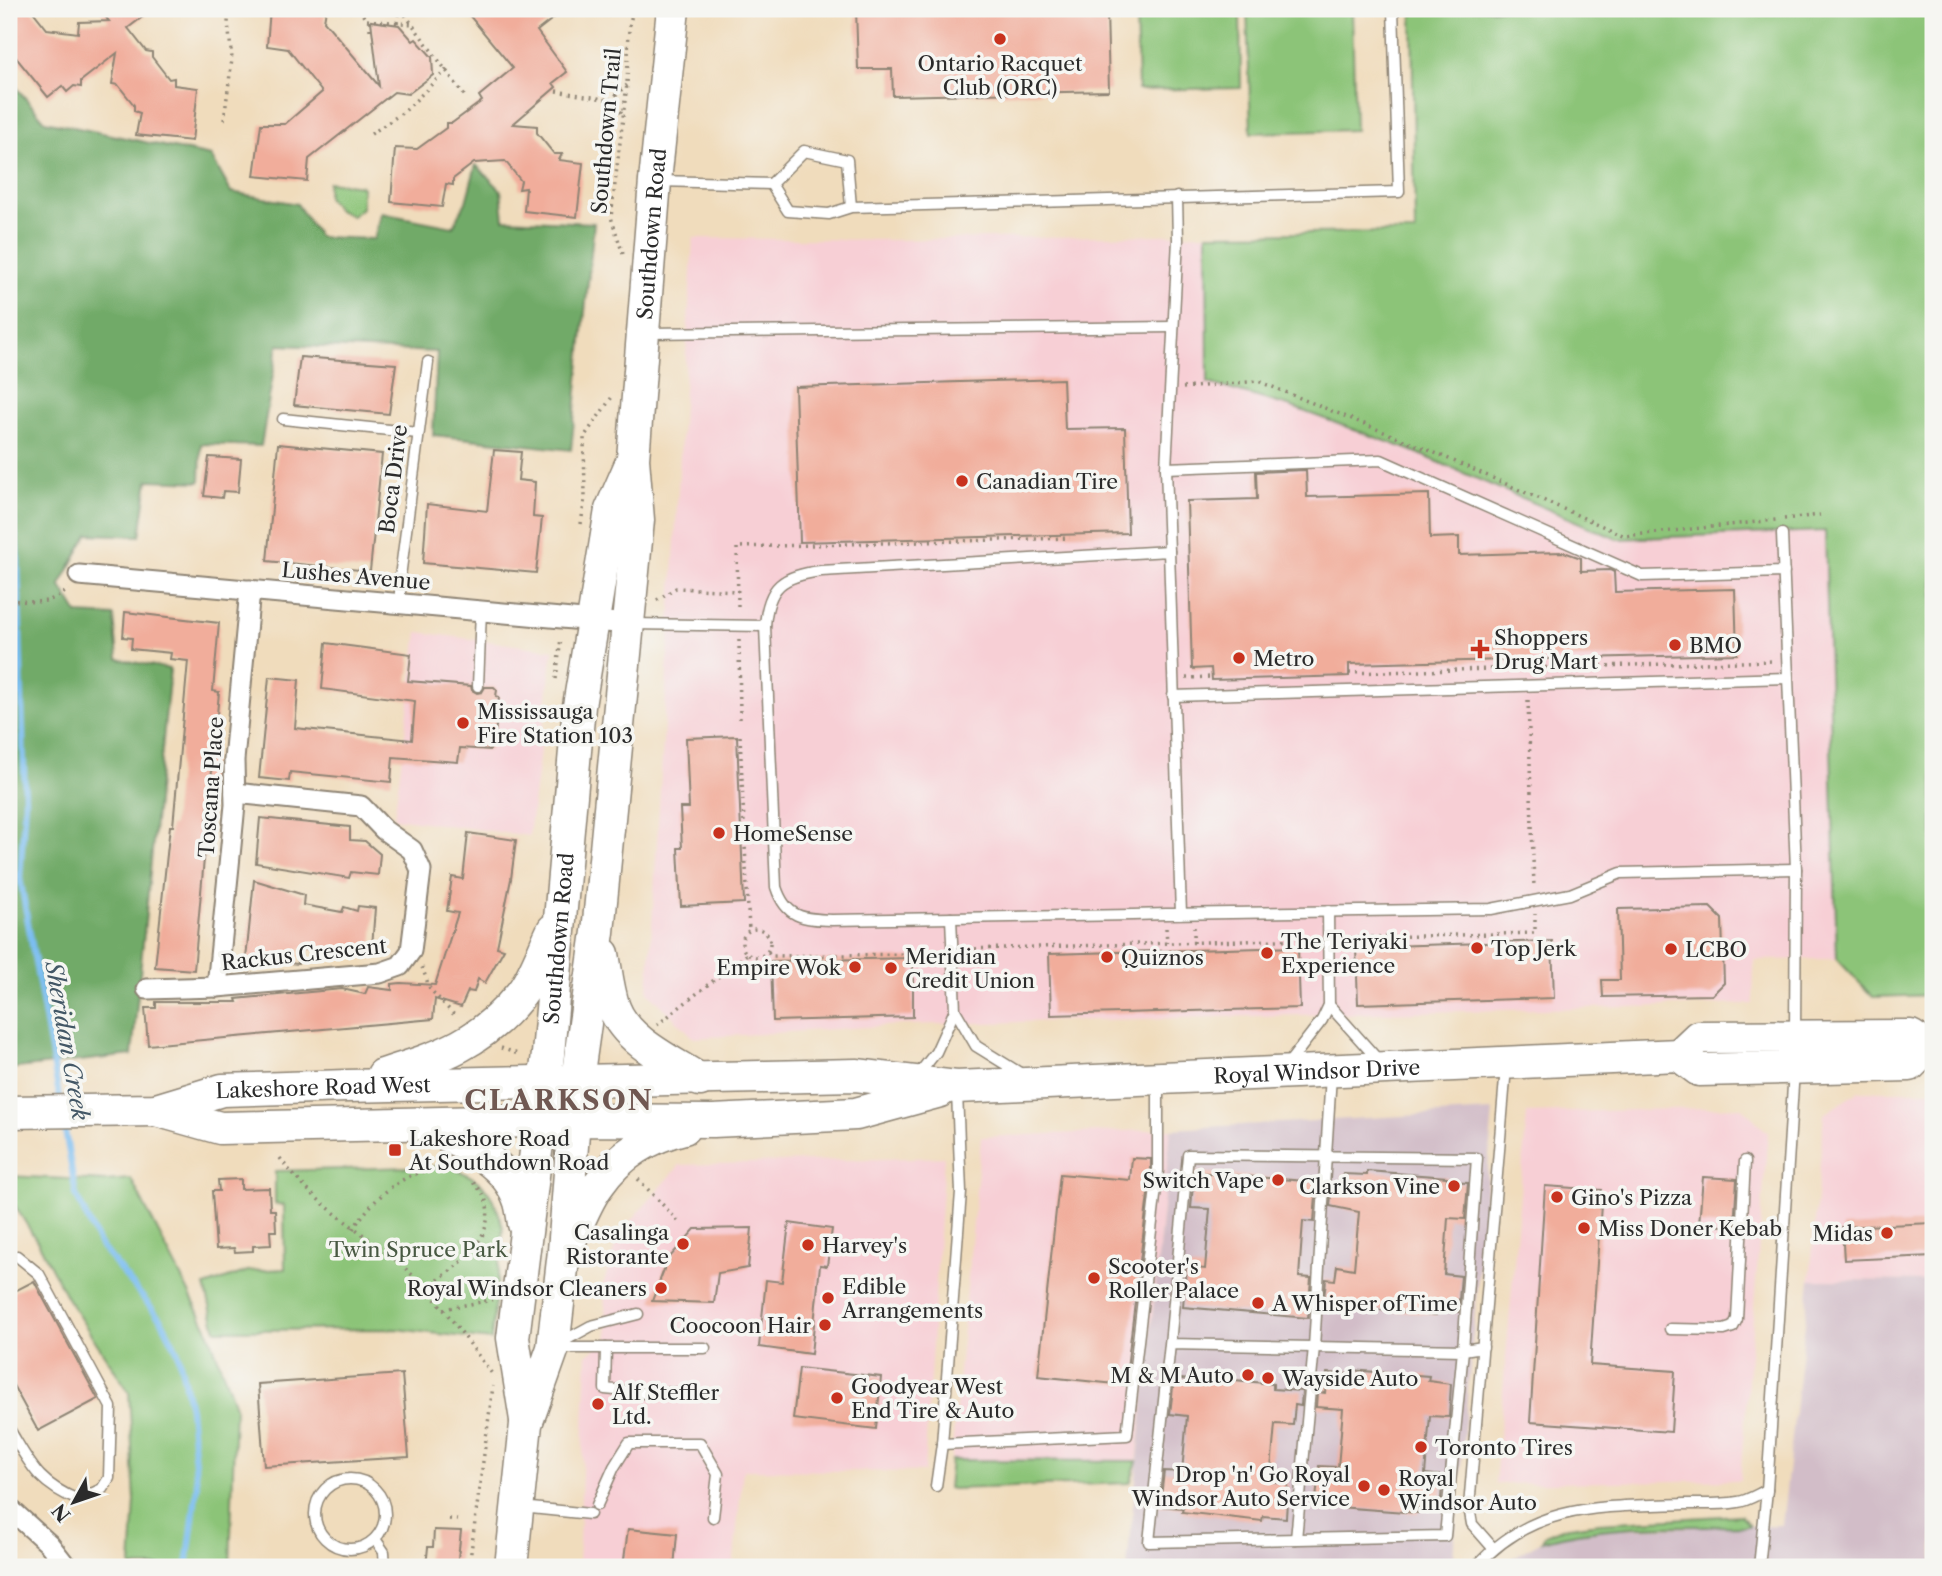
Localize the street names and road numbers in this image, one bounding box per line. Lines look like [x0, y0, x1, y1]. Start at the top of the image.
street label: Southdown Trail [586, 47, 626, 215]
street label: Southdown Road [632, 147, 671, 321]
street label: Boca Drive [374, 423, 412, 535]
street label: Lushes Avenue [281, 557, 431, 595]
street label: Toscana Place [194, 716, 228, 858]
street label: Southdown Road [538, 852, 578, 1025]
street label: Rackus Crescent [220, 933, 389, 975]
street label: Royal Windsor Drive [1213, 1054, 1421, 1088]
street label: Lakeshore Road West [215, 1072, 431, 1103]

